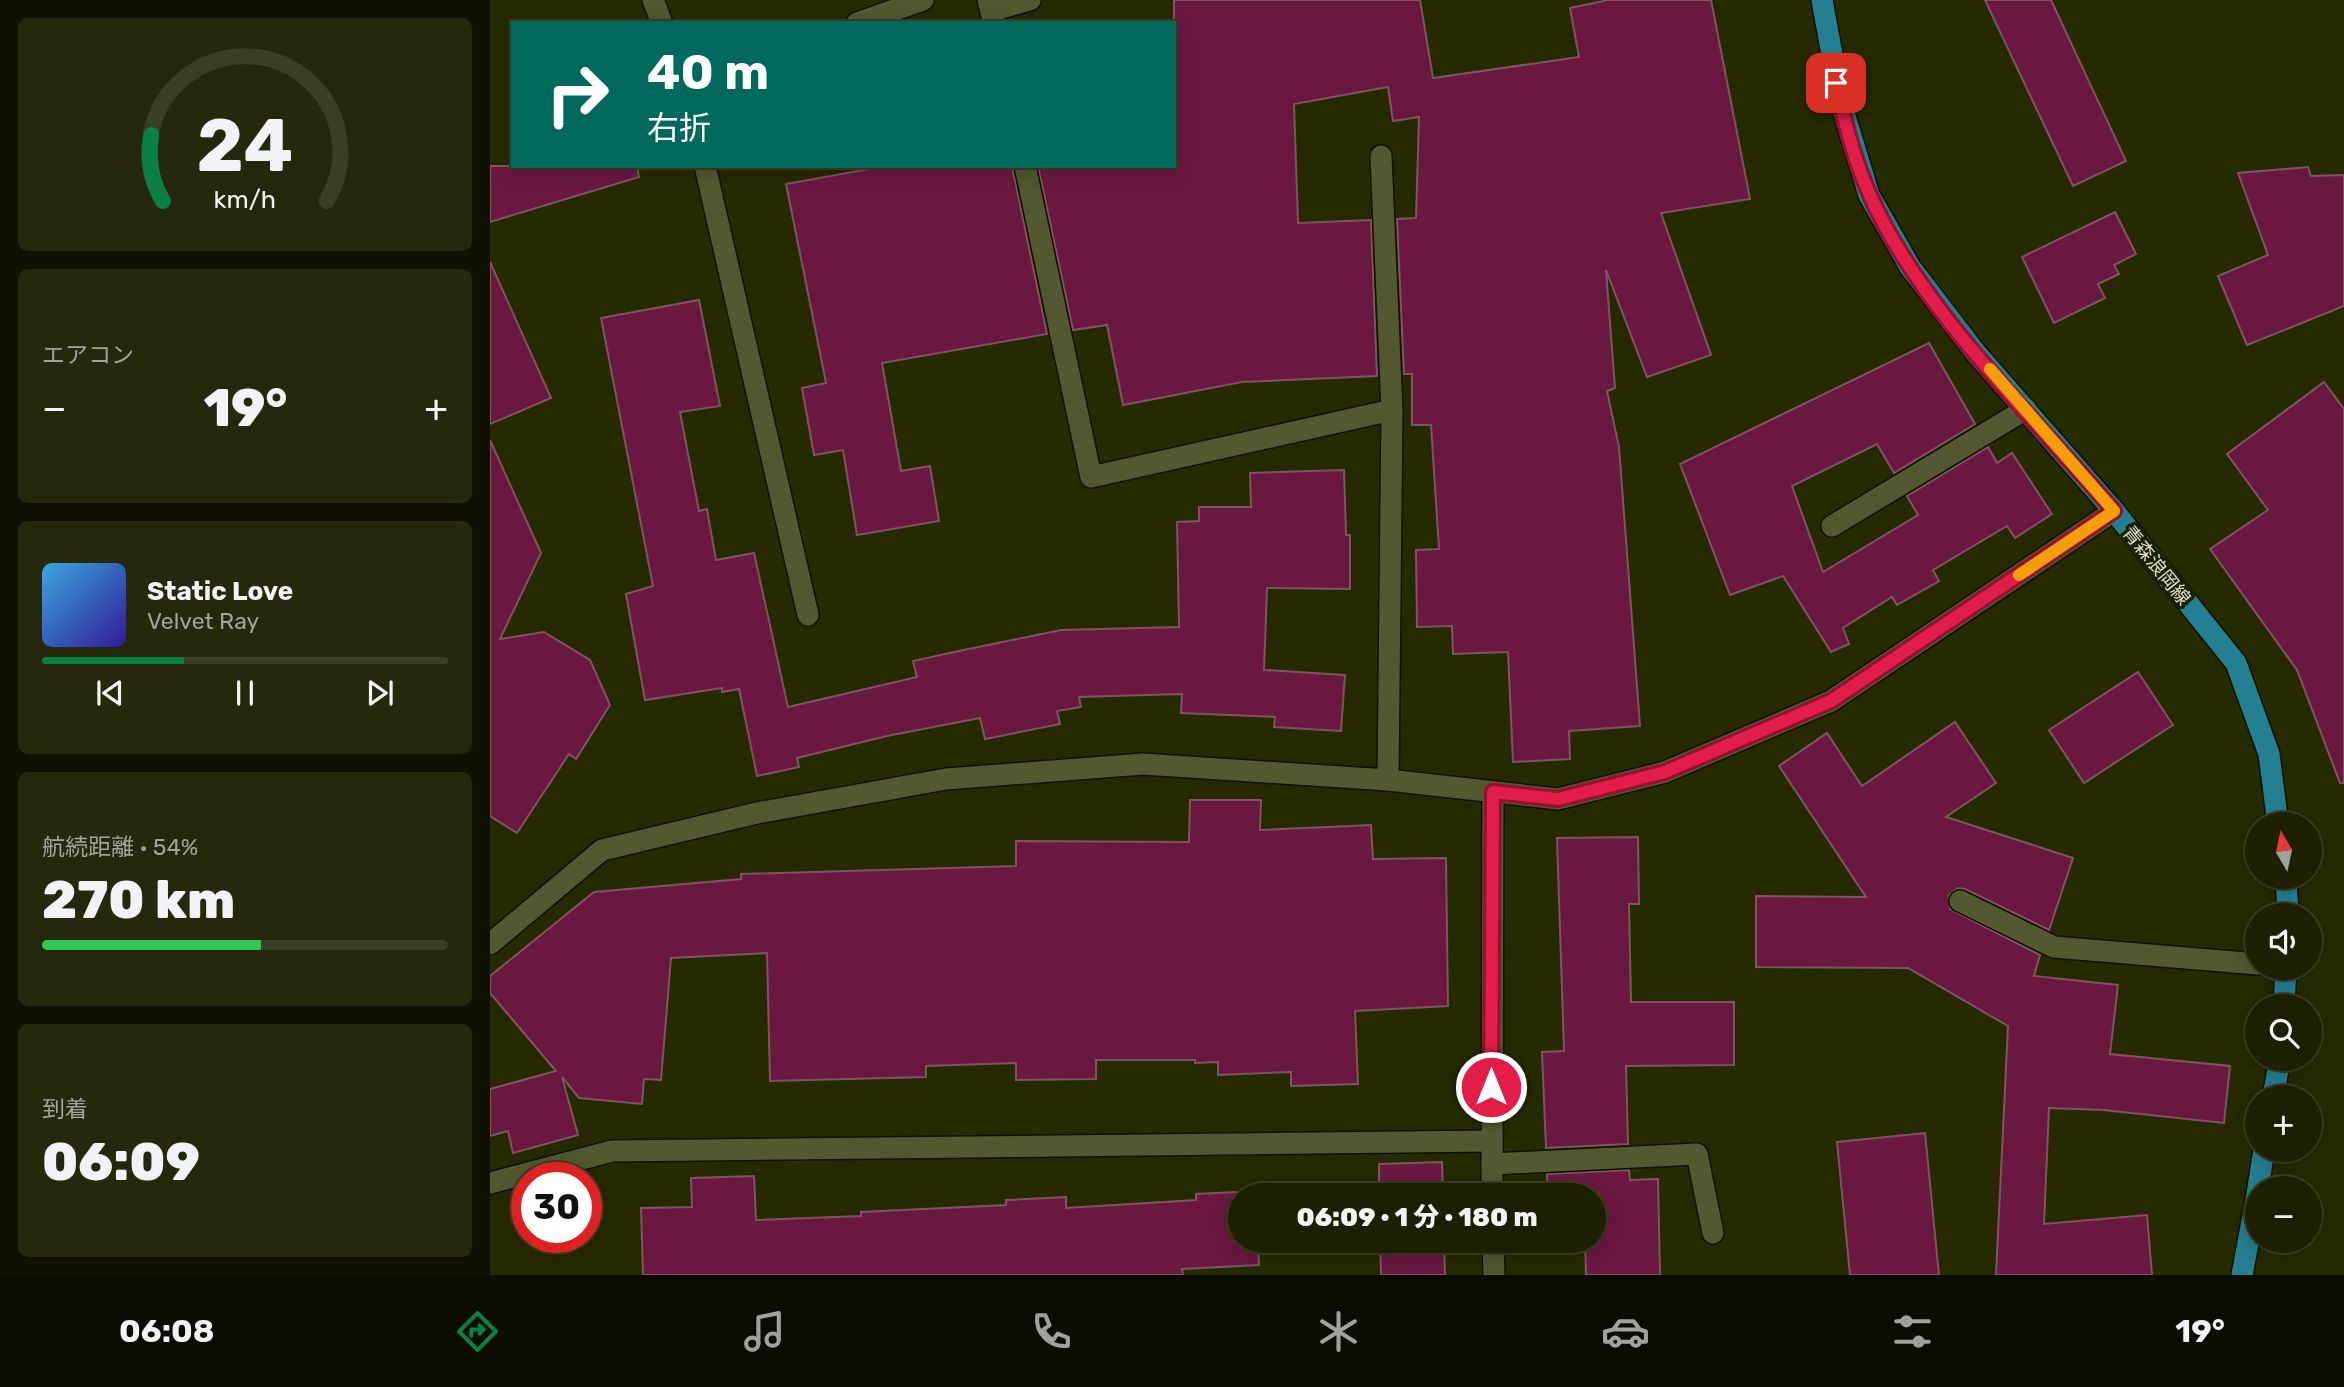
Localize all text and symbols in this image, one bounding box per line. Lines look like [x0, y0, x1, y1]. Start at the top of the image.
text: 40 m [647, 43, 769, 101]
icon: right [532, 49, 623, 140]
pin [1806, 53, 1866, 113]
icon: arrive [1817, 64, 1855, 102]
text: 24 [197, 103, 293, 189]
text: 右折 [647, 109, 711, 147]
text: km/h [214, 185, 276, 214]
text: エアコン [42, 341, 134, 369]
text: 19° [204, 377, 287, 439]
text: − [42, 385, 67, 431]
text: + [424, 385, 448, 431]
street label: 青森浪岡線 [2118, 521, 2195, 609]
text: Static Love [147, 576, 293, 607]
text: Velvet Ray [147, 607, 259, 635]
icon: previous [91, 674, 129, 712]
icon: pause [226, 674, 264, 712]
icon: next [361, 674, 399, 712]
north arrow [2245, 812, 2322, 889]
map controls [2245, 812, 2322, 1253]
text: 航続距離 · 54% [42, 833, 198, 861]
text: 270 km [42, 869, 235, 931]
button: sound [2245, 903, 2322, 980]
button: search [2245, 994, 2322, 1071]
position arrow [1454, 1050, 1528, 1124]
button: + [2245, 1085, 2322, 1162]
text: 到着 [42, 1095, 88, 1123]
text: 06:09 [42, 1131, 200, 1193]
speed limit sign: 30 [511, 1162, 602, 1253]
button: − [2245, 1176, 2322, 1253]
text: 06:09 · 1 分 · 180 m [1296, 1202, 1538, 1233]
icon: directions [453, 1307, 502, 1356]
icon: music [740, 1307, 789, 1356]
icon: phone [1027, 1307, 1076, 1356]
icon: climate [1314, 1307, 1363, 1356]
icon: car [1601, 1307, 1650, 1356]
icon: filters [1888, 1307, 1937, 1356]
text: 06:08 [119, 1312, 214, 1350]
text: 19° [2175, 1312, 2225, 1350]

